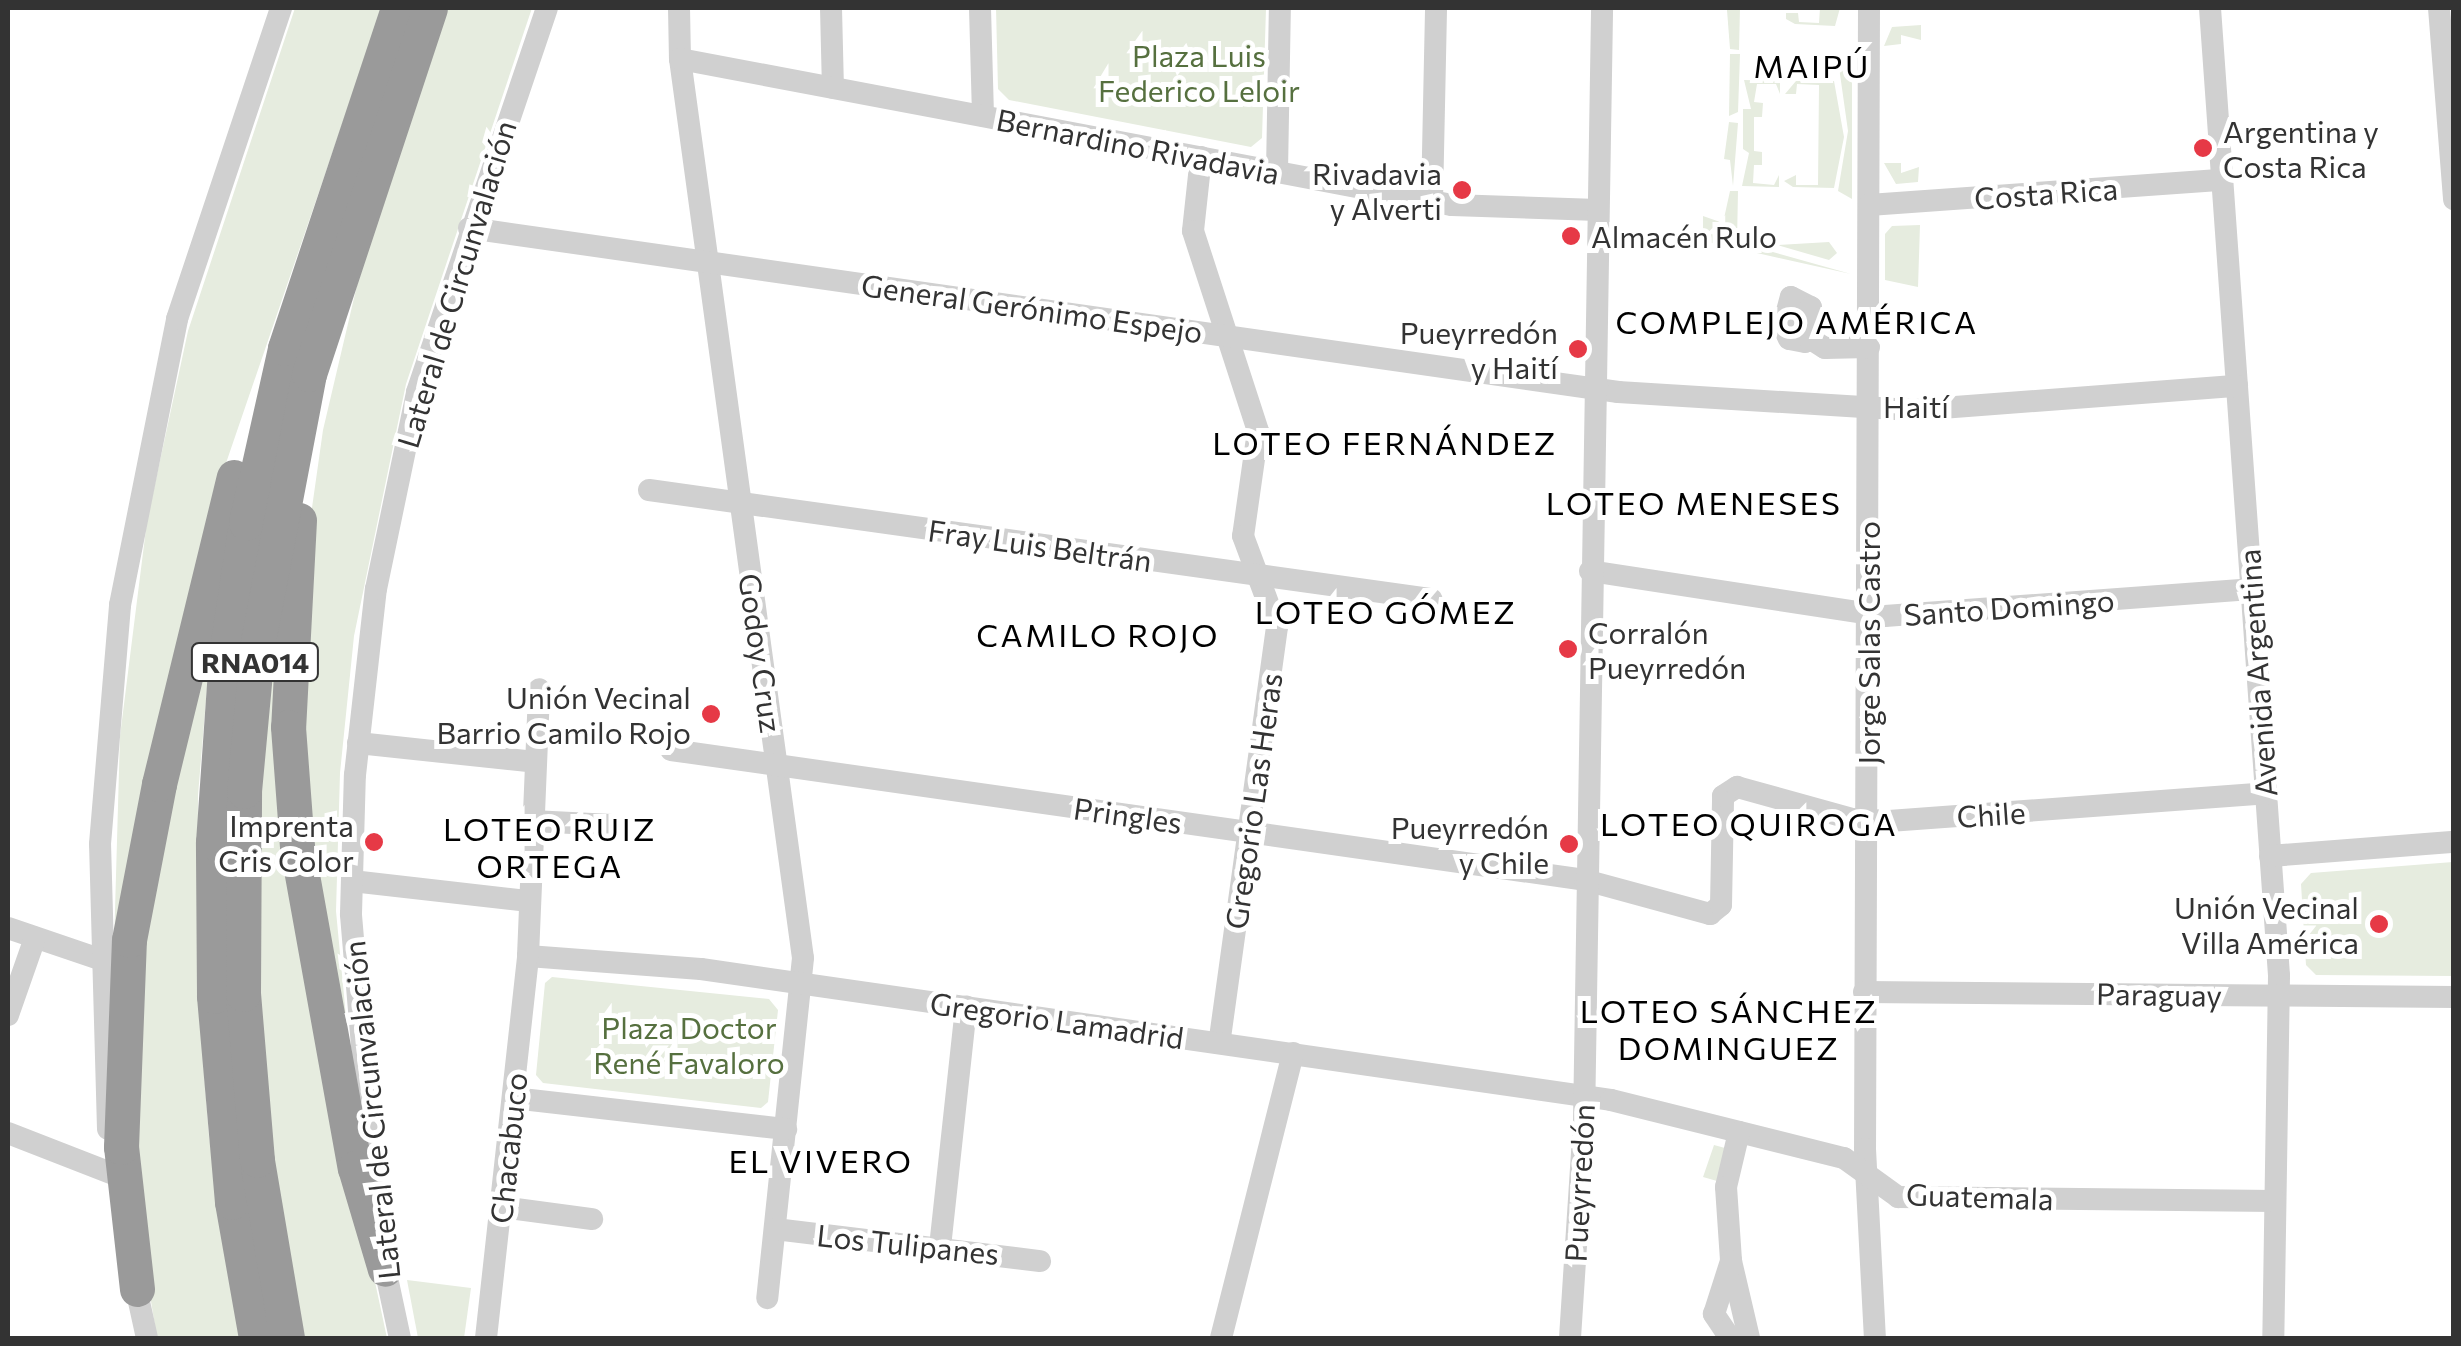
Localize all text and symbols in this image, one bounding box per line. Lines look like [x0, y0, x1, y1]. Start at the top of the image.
park label: Plaza Luis Federico Leloir [1098, 37, 1300, 108]
district label: MAIPÚ [1753, 46, 1871, 84]
street label: Bernardino Rivadavia [993, 101, 1283, 191]
place label: Argentina y Costa Rica [2223, 113, 2379, 184]
street label: Lateral de Circunvalación [389, 116, 523, 452]
marker: Argentina y Costa Rica [2192, 137, 2214, 159]
place label: Rivadavia y Alverti [1312, 155, 1442, 226]
street label: Costa Rica [1973, 170, 2119, 216]
marker: Rivadavia y Alverti [1451, 179, 1473, 201]
place label: Almacén Rulo [1591, 218, 1777, 254]
marker: Almacén Rulo [1560, 225, 1582, 247]
street label: General Gerónimo Espejo [859, 266, 1205, 350]
district label: COMPLEJO AMÉRICA [1615, 302, 1979, 340]
place label: Pueyrredón y Haití [1400, 314, 1558, 384]
marker: Pueyrredón y Haití [1567, 338, 1589, 360]
street label: Haití [1883, 388, 1949, 424]
district label: LOTEO FERNÁNDEZ [1212, 423, 1558, 461]
district label: LOTEO MENESES [1546, 483, 1842, 521]
street label: Fray Luis Beltrán [926, 511, 1154, 579]
street label: Jorge Salas Castro [1850, 521, 1886, 765]
street label: Avenida Argentina [2230, 548, 2284, 798]
street label: Godoy Cruz [732, 571, 790, 735]
street label: Santo Domingo [1902, 582, 2116, 632]
district label: LOTEO GÓMEZ [1255, 592, 1517, 630]
place label: Corralón Pueyrredón [1588, 614, 1746, 684]
district label: CAMILO ROJO [976, 615, 1220, 653]
marker: Corralón Pueyrredón [1557, 638, 1579, 660]
road number: RNA014 [190, 639, 320, 685]
street label: Gregorio Las Heras [1217, 671, 1289, 931]
place label: Unión Vecinal Barrio Camilo Rojo [437, 679, 691, 750]
marker: Unión Vecinal Barrio Camilo Rojo [700, 703, 722, 725]
street label: Pringles [1071, 790, 1185, 840]
street label: Chile [1955, 794, 2027, 834]
district label: LOTEO QUIROGA [1600, 804, 1898, 842]
place label: Imprenta Cris Color [218, 807, 354, 878]
place label: Pueyrredón y Chile [1391, 809, 1549, 880]
district label: LOTEO RUIZ ORTEGA [443, 810, 657, 885]
marker: Imprenta Cris Color [363, 831, 385, 853]
marker: Pueyrredón y Chile [1558, 833, 1580, 855]
place label: Unión Vecinal Villa América [2174, 889, 2359, 960]
marker: Unión Vecinal Villa América [2368, 913, 2390, 935]
street label: Lateral de Circunvalación [335, 939, 407, 1281]
street label: Paraguay [2096, 975, 2222, 1013]
street label: Gregorio Lamadrid [928, 984, 1186, 1056]
district label: LOTEO SÁNCHEZ DOMINGUEZ [1580, 992, 1878, 1067]
park label: Plaza Doctor René Favaloro [593, 1009, 785, 1080]
street label: Chacabuco [482, 1071, 534, 1225]
street label: Pueyrredón [1557, 1103, 1601, 1263]
district label: EL VIVERO [729, 1141, 913, 1179]
street label: Guatemala [1906, 1175, 2054, 1217]
street label: Los Tulipanes [815, 1217, 1001, 1271]

